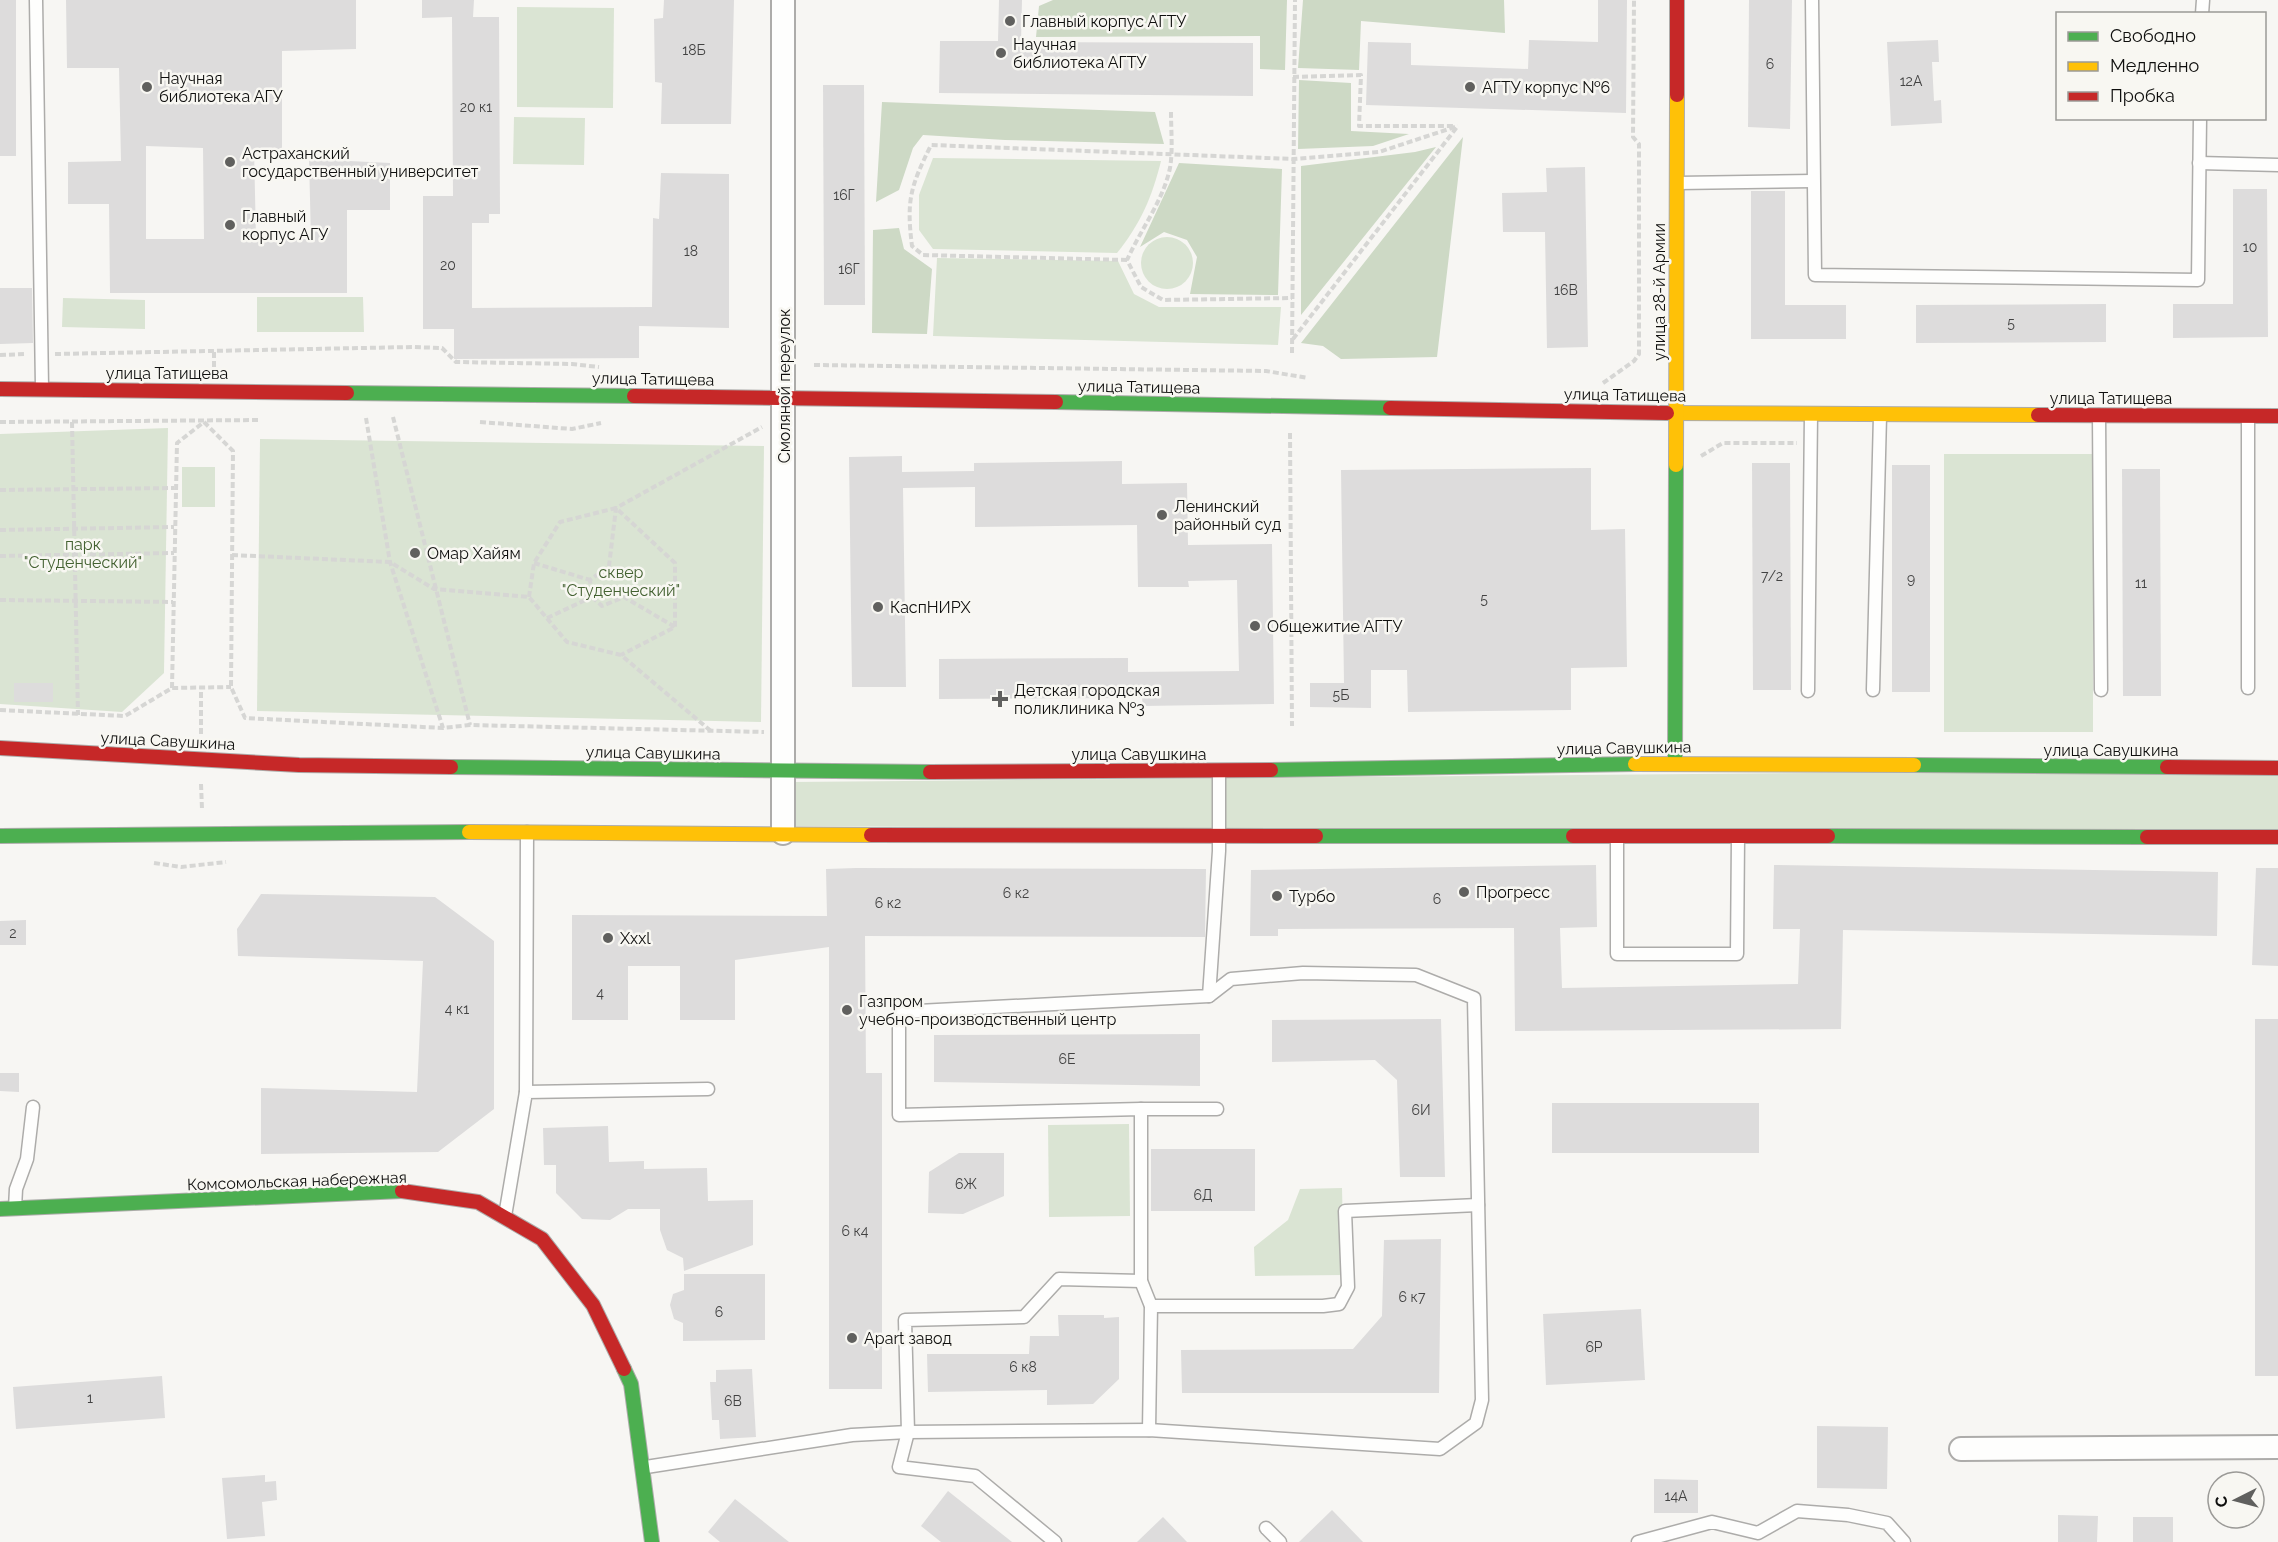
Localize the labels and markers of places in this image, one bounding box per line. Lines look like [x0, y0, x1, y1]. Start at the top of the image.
place label: Главный корпус АГТУ [1022, 12, 1186, 31]
marker: Главный корпус АГТУ [1003, 14, 1017, 28]
place label: Научная библиотека АГТУ [1013, 35, 1147, 72]
marker: Научная библиотека АГТУ [994, 46, 1008, 60]
place label: Научная библиотека АГУ [159, 69, 283, 106]
place label: АГТУ корпус №6 [1482, 78, 1610, 97]
marker: Научная библиотека АГУ [140, 80, 154, 94]
marker: АГТУ корпус №6 [1463, 80, 1477, 94]
place label: Астраханский государственный университет [242, 144, 479, 181]
marker: Астраханский государственный университет [223, 155, 237, 169]
place label: Главный корпус АГУ [242, 207, 328, 244]
marker: Главный корпус АГУ [223, 218, 237, 232]
place label: Ленинский районный суд [1174, 497, 1281, 534]
marker: Ленинский районный суд [1155, 508, 1169, 522]
place label: Омар Хайям [427, 544, 521, 563]
marker: Омар Хайям [408, 546, 422, 560]
place label: КаспНИРХ [890, 598, 971, 617]
marker: КаспНИРХ [871, 600, 885, 614]
place label: Общежитие АГТУ [1267, 617, 1402, 636]
marker: Общежитие АГТУ [1248, 619, 1262, 633]
place label: Детская городская поликлиника №3 [1014, 681, 1160, 718]
marker: Детская городская поликлиника №3 [991, 690, 1009, 708]
place label: Прогресс [1476, 883, 1550, 902]
marker: Прогресс [1457, 885, 1471, 899]
place label: Турбо [1289, 887, 1335, 906]
marker: Турбо [1270, 889, 1284, 903]
place label: Xxxl [620, 929, 651, 948]
marker: Xxxl [601, 931, 615, 945]
place label: Газпром учебно-производственный центр [859, 992, 1116, 1029]
marker: Газпром учебно-производственный центр [840, 1003, 854, 1017]
place label: Apart завод [864, 1329, 952, 1348]
marker: Apart завод [845, 1331, 859, 1345]

